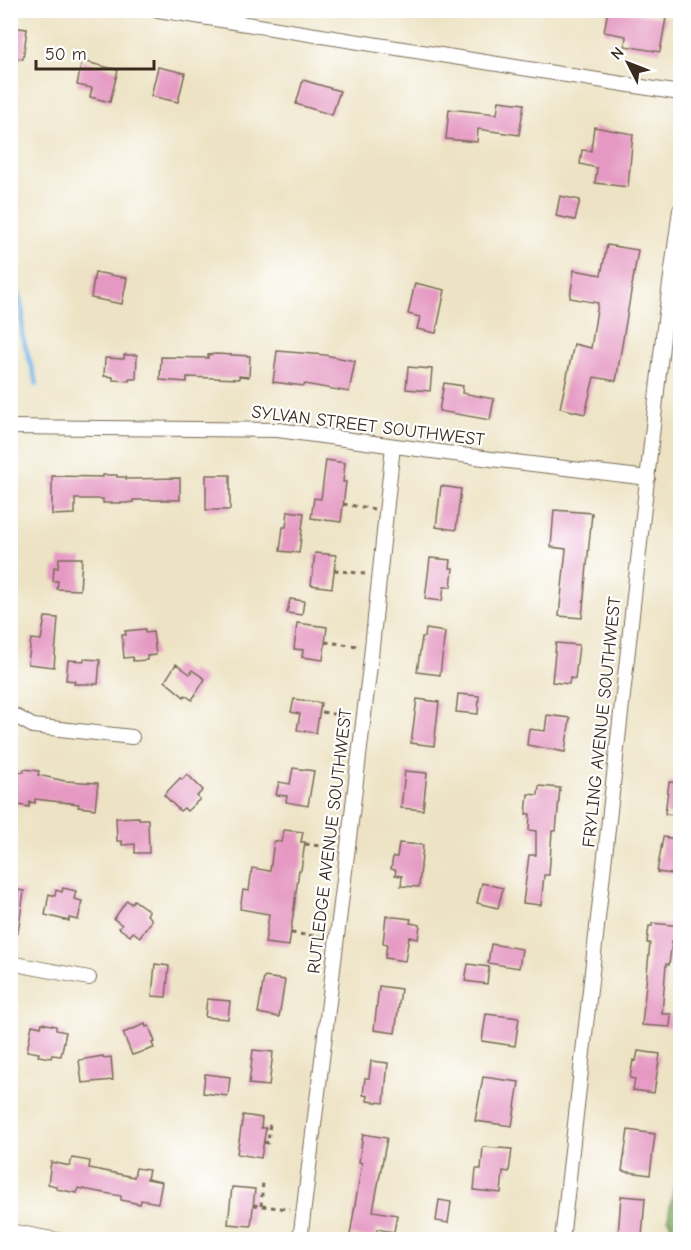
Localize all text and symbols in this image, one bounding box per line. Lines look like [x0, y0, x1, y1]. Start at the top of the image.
scale bar [36, 33, 154, 71]
north arrow [598, 33, 658, 93]
text: 50 m [45, 44, 87, 65]
text: N [607, 44, 628, 64]
street label: SYLVAN STREET SOUTHWEST [250, 401, 486, 451]
street label: FRYLING AVENUE SOUTHWEST [578, 595, 626, 848]
street label: RUTLEDGE AVENUE SOUTHWEST [303, 707, 357, 975]

